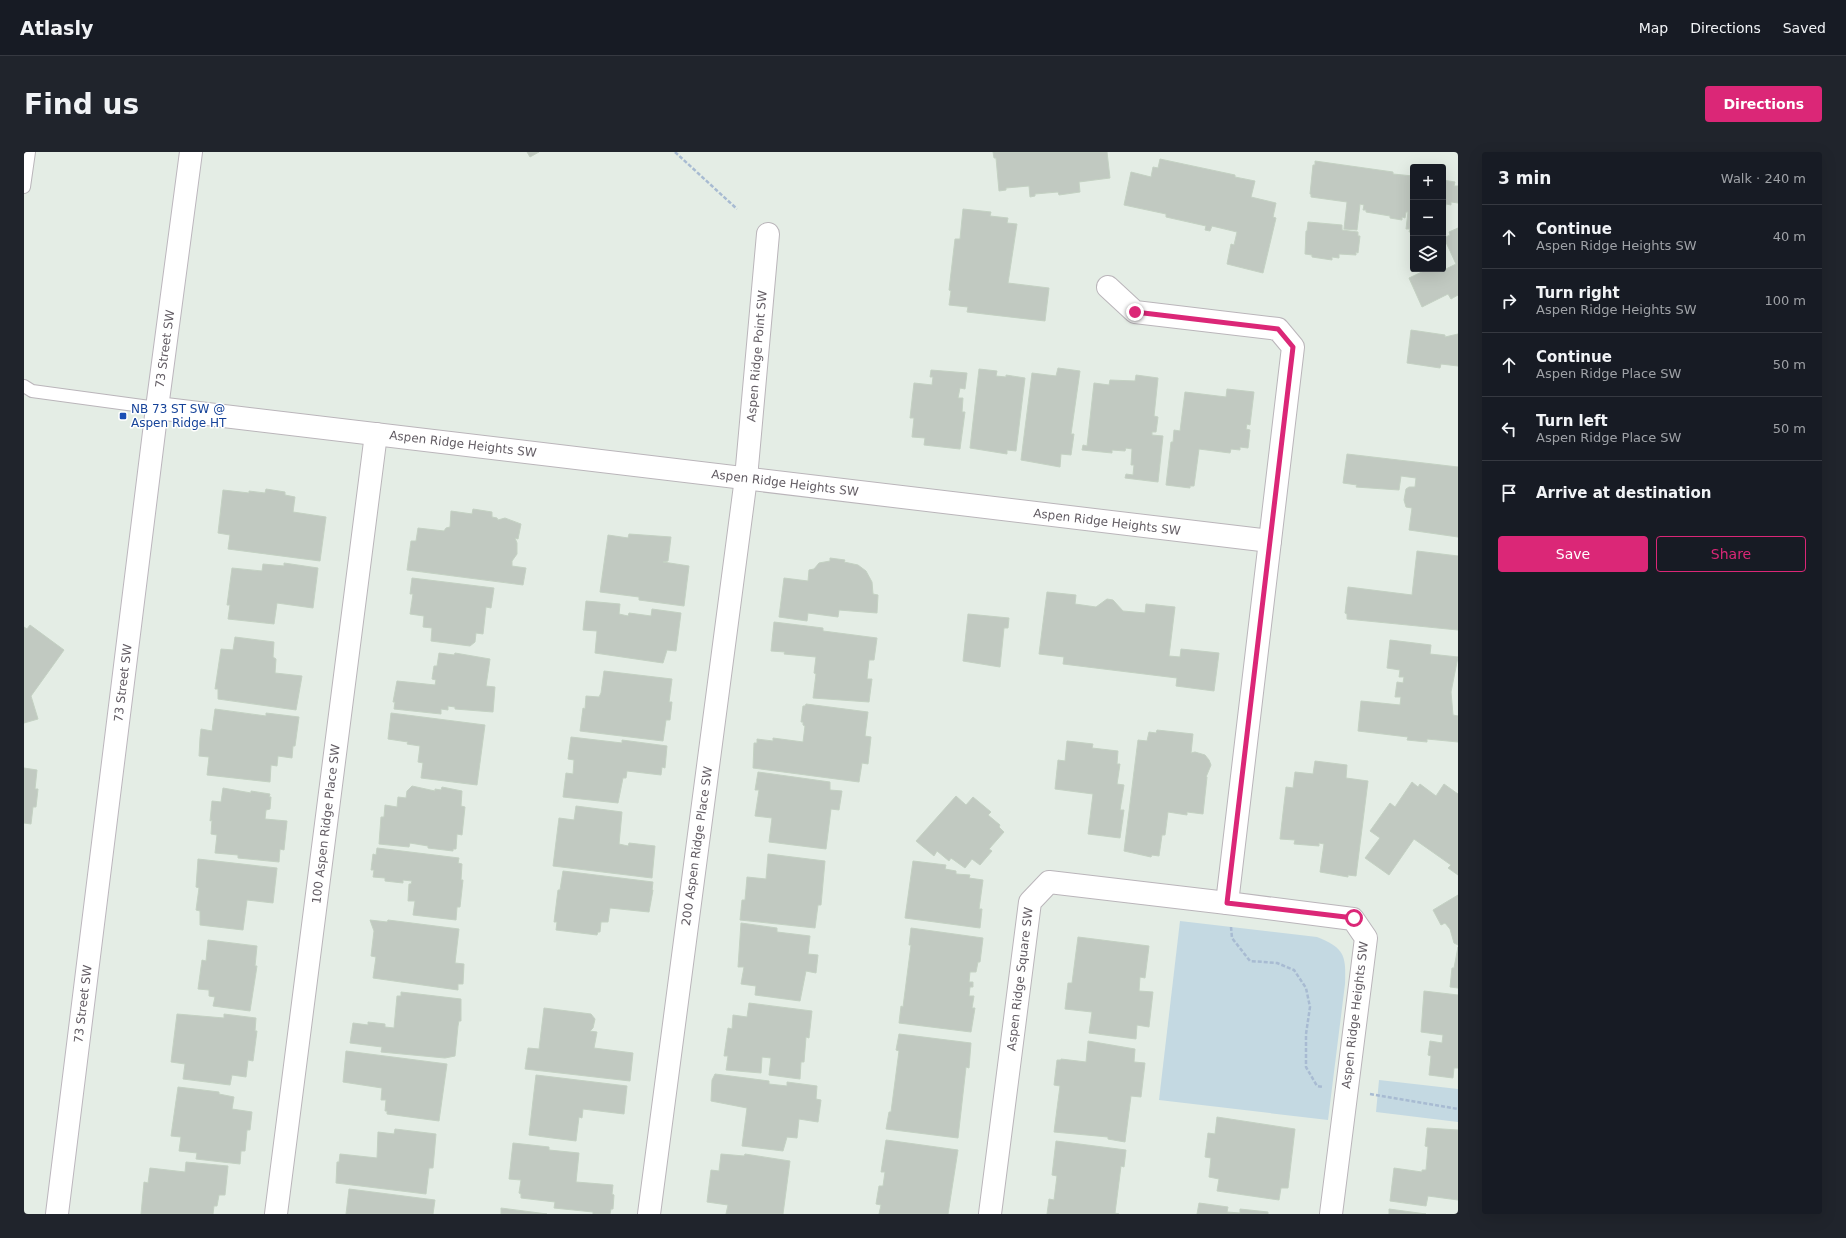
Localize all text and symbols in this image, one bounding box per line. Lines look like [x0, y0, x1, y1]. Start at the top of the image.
text: Atlasly [20, 17, 93, 39]
text: Map [1639, 20, 1668, 36]
text: Directions [1690, 20, 1761, 36]
text: Saved [1783, 20, 1826, 36]
button: Directions [1705, 86, 1822, 122]
text: Find us [24, 88, 139, 121]
map controls [1410, 164, 1446, 272]
button: + [1410, 164, 1446, 200]
text: 3 min [1498, 168, 1551, 188]
text: Walk · 240 m [1721, 171, 1806, 186]
button: − [1410, 200, 1446, 236]
text: Continue [1536, 220, 1612, 238]
icon: ahead [1498, 226, 1520, 248]
text: 40 m [1773, 229, 1806, 244]
button: layers [1410, 236, 1446, 272]
text: Aspen Ridge Heights SW [1536, 238, 1697, 253]
text: Turn right [1536, 284, 1620, 302]
street label: Aspen Ridge Point SW [744, 289, 770, 422]
icon: right [1498, 290, 1520, 312]
text: 100 m [1764, 293, 1806, 308]
text: Aspen Ridge Heights SW [1536, 302, 1697, 317]
route end [1126, 303, 1144, 321]
street label: 73 Street SW [153, 309, 177, 389]
text: Continue [1536, 348, 1612, 366]
icon: ahead [1498, 354, 1520, 376]
text: 50 m [1773, 357, 1806, 372]
text: Aspen Ridge Place SW [1536, 366, 1681, 381]
place label: NB 73 ST SW @ Aspen Ridge HT [131, 402, 227, 430]
marker: NB 73 ST SW @ Aspen Ridge HT [118, 411, 128, 421]
text: Turn left [1536, 412, 1608, 430]
icon: left [1498, 418, 1520, 440]
text: 50 m [1773, 421, 1806, 436]
street label: Aspen Ridge Heights SW [389, 428, 538, 460]
text: Aspen Ridge Place SW [1536, 430, 1681, 445]
street label: Aspen Ridge Heights SW [711, 467, 860, 499]
icon: arrive [1498, 482, 1520, 504]
text: Arrive at destination [1536, 484, 1711, 502]
street label: Aspen Ridge Heights SW [1033, 506, 1182, 538]
button: Save [1498, 536, 1648, 572]
button: Share [1656, 536, 1806, 572]
street label: 73 Street SW [111, 643, 135, 723]
street label: 100 Aspen Ridge Place SW [309, 743, 343, 905]
street label: 200 Aspen Ridge Place SW [679, 765, 715, 927]
street label: Aspen Ridge Square SW [1004, 906, 1036, 1052]
route start [1345, 909, 1363, 927]
street label: Aspen Ridge Heights SW [1339, 940, 1371, 1089]
street label: 73 Street SW [71, 964, 95, 1044]

